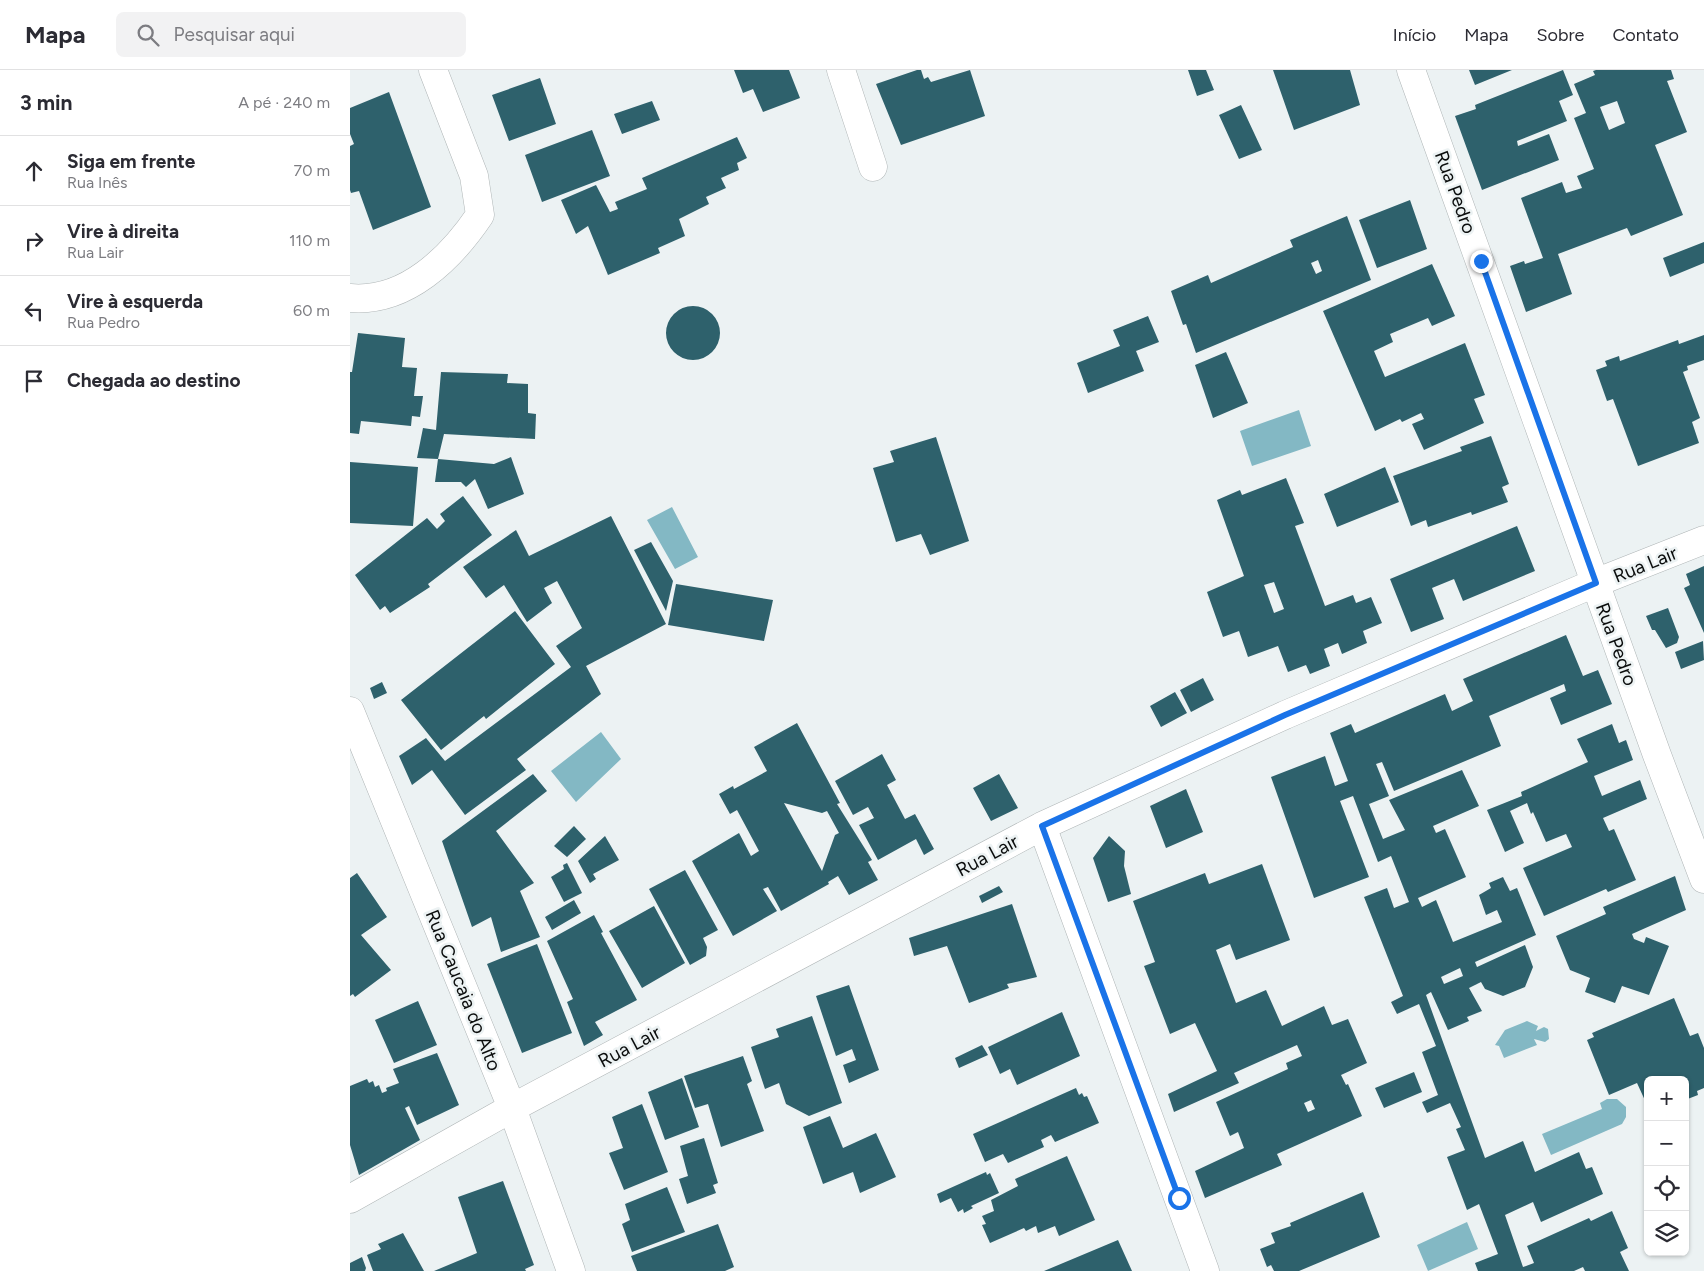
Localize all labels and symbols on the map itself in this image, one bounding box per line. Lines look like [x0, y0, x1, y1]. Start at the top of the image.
street label: Rua Pedro [1430, 148, 1481, 237]
route end [1470, 250, 1493, 273]
street label: Rua Lair [1610, 541, 1681, 588]
street label: Rua Pedro [1591, 600, 1642, 689]
street label: Rua Lair [952, 829, 1023, 881]
street label: Rua Caucaia do Alto [421, 906, 506, 1074]
street label: Rua Lair [594, 1020, 665, 1072]
route start [1168, 1187, 1191, 1210]

